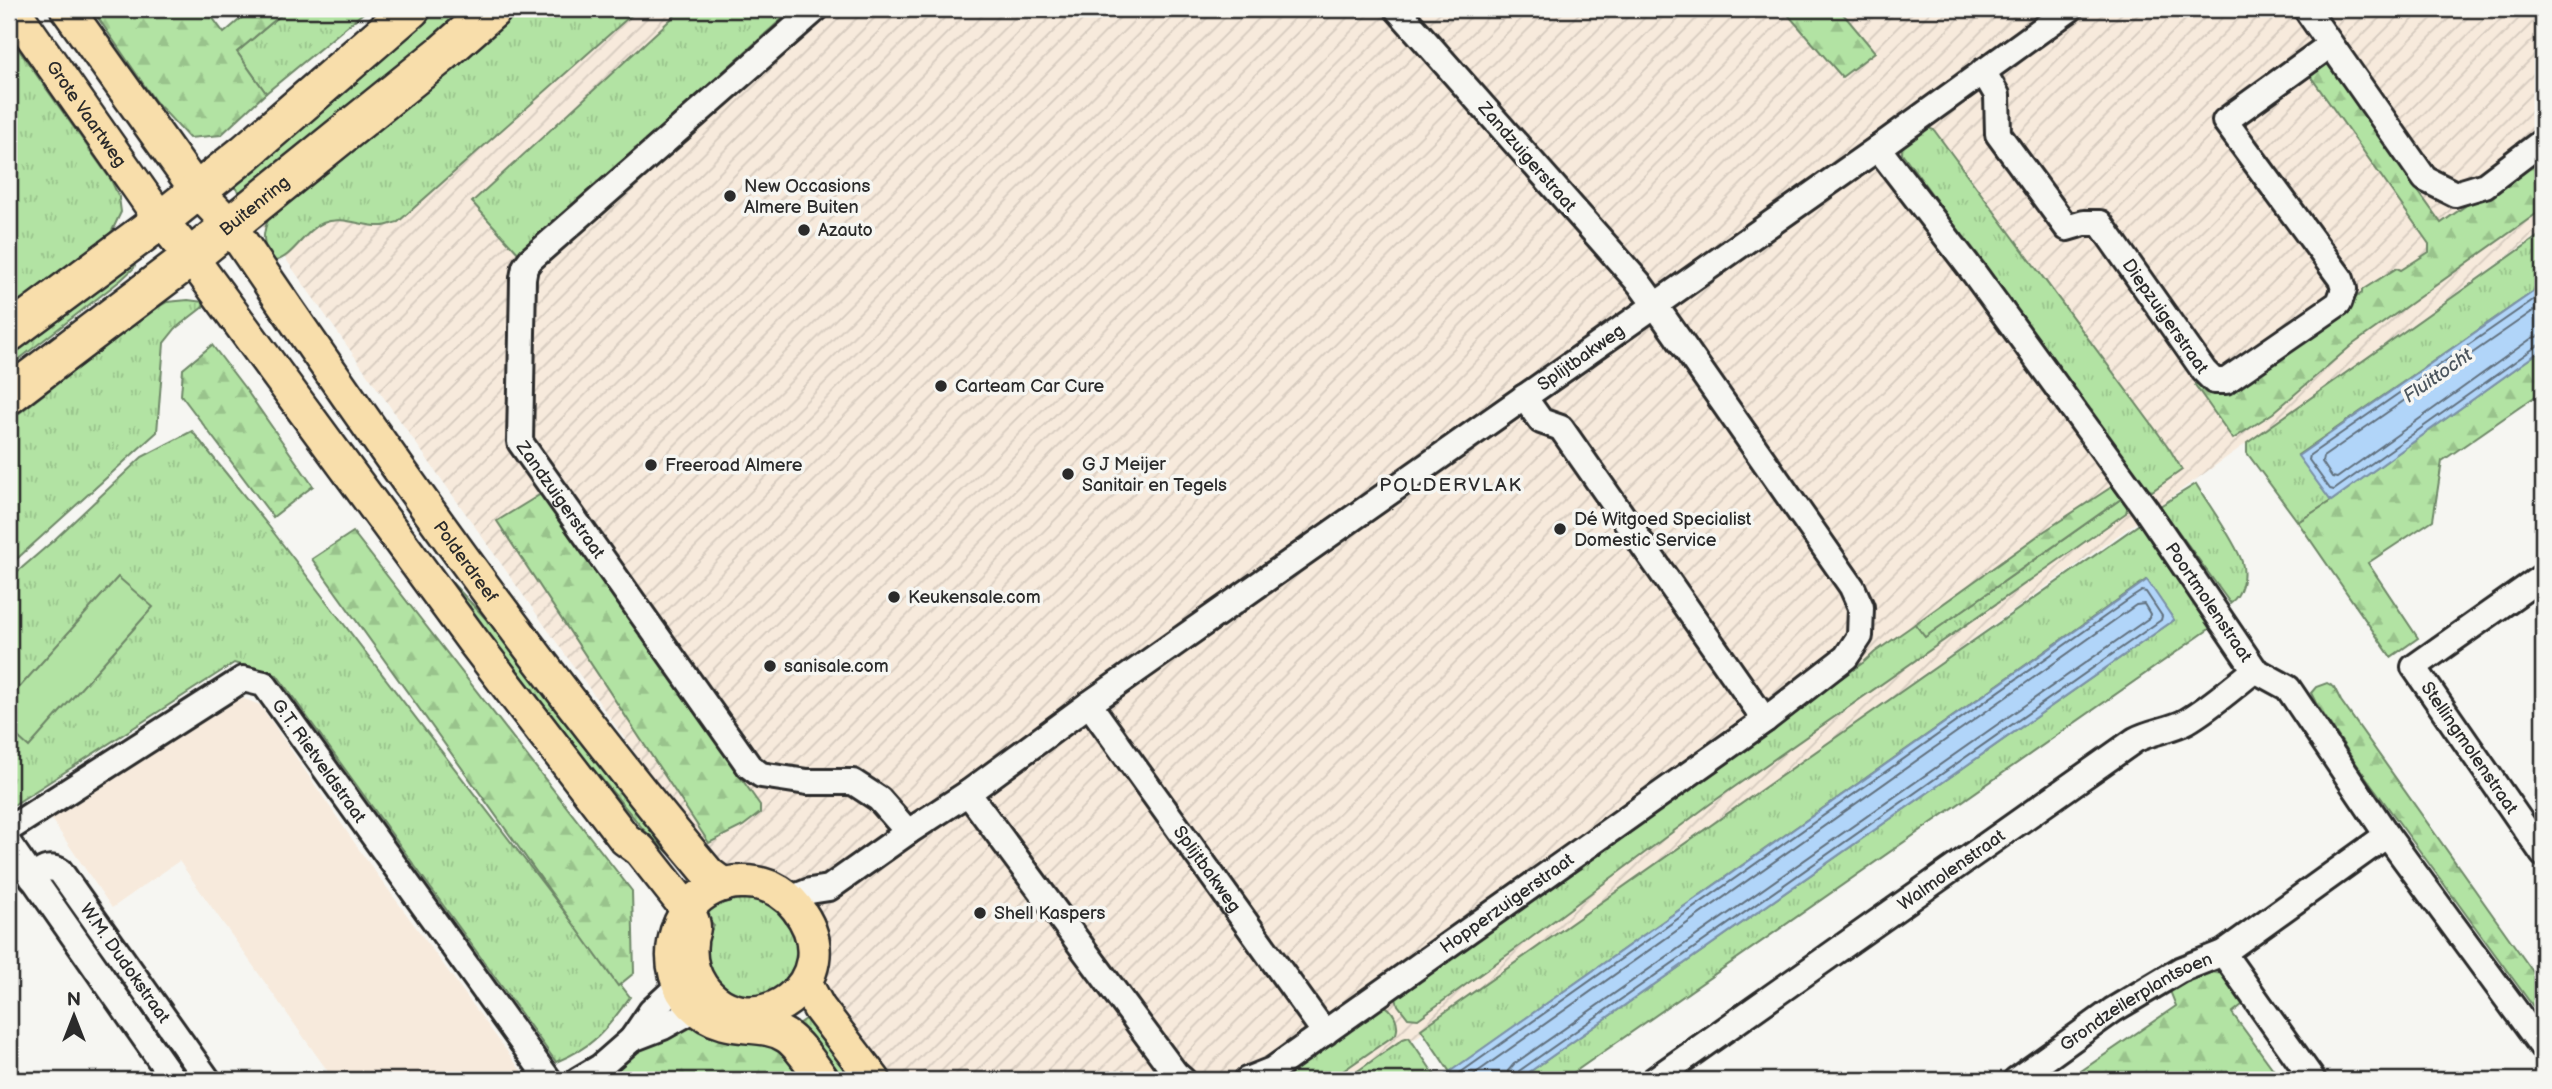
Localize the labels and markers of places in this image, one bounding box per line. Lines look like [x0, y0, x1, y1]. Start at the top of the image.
place label: New Occasions Almere Buiten [744, 176, 870, 218]
marker: New Occasions Almere Buiten [722, 188, 738, 204]
place label: Azauto [818, 220, 873, 241]
marker: Azauto [796, 222, 812, 238]
place label: Carteam Car Cure [955, 376, 1105, 397]
marker: Carteam Car Cure [933, 378, 949, 394]
place label: G J Meijer Sanitair en Tegels [1082, 454, 1227, 496]
place label: Freeroad Almere [665, 455, 803, 476]
marker: Freeroad Almere [643, 457, 659, 473]
marker: G J Meijer Sanitair en Tegels [1060, 466, 1076, 482]
place label: Dé Witgoed Specialist Domestic Service [1574, 509, 1752, 551]
marker: Dé Witgoed Specialist Domestic Service [1552, 521, 1568, 537]
place label: Keukensale.com [908, 587, 1041, 608]
marker: Keukensale.com [886, 589, 902, 605]
place label: sanisale.com [784, 656, 889, 677]
marker: sanisale.com [762, 658, 778, 674]
place label: Shell Kaspers [994, 903, 1106, 924]
marker: Shell Kaspers [972, 905, 988, 921]

